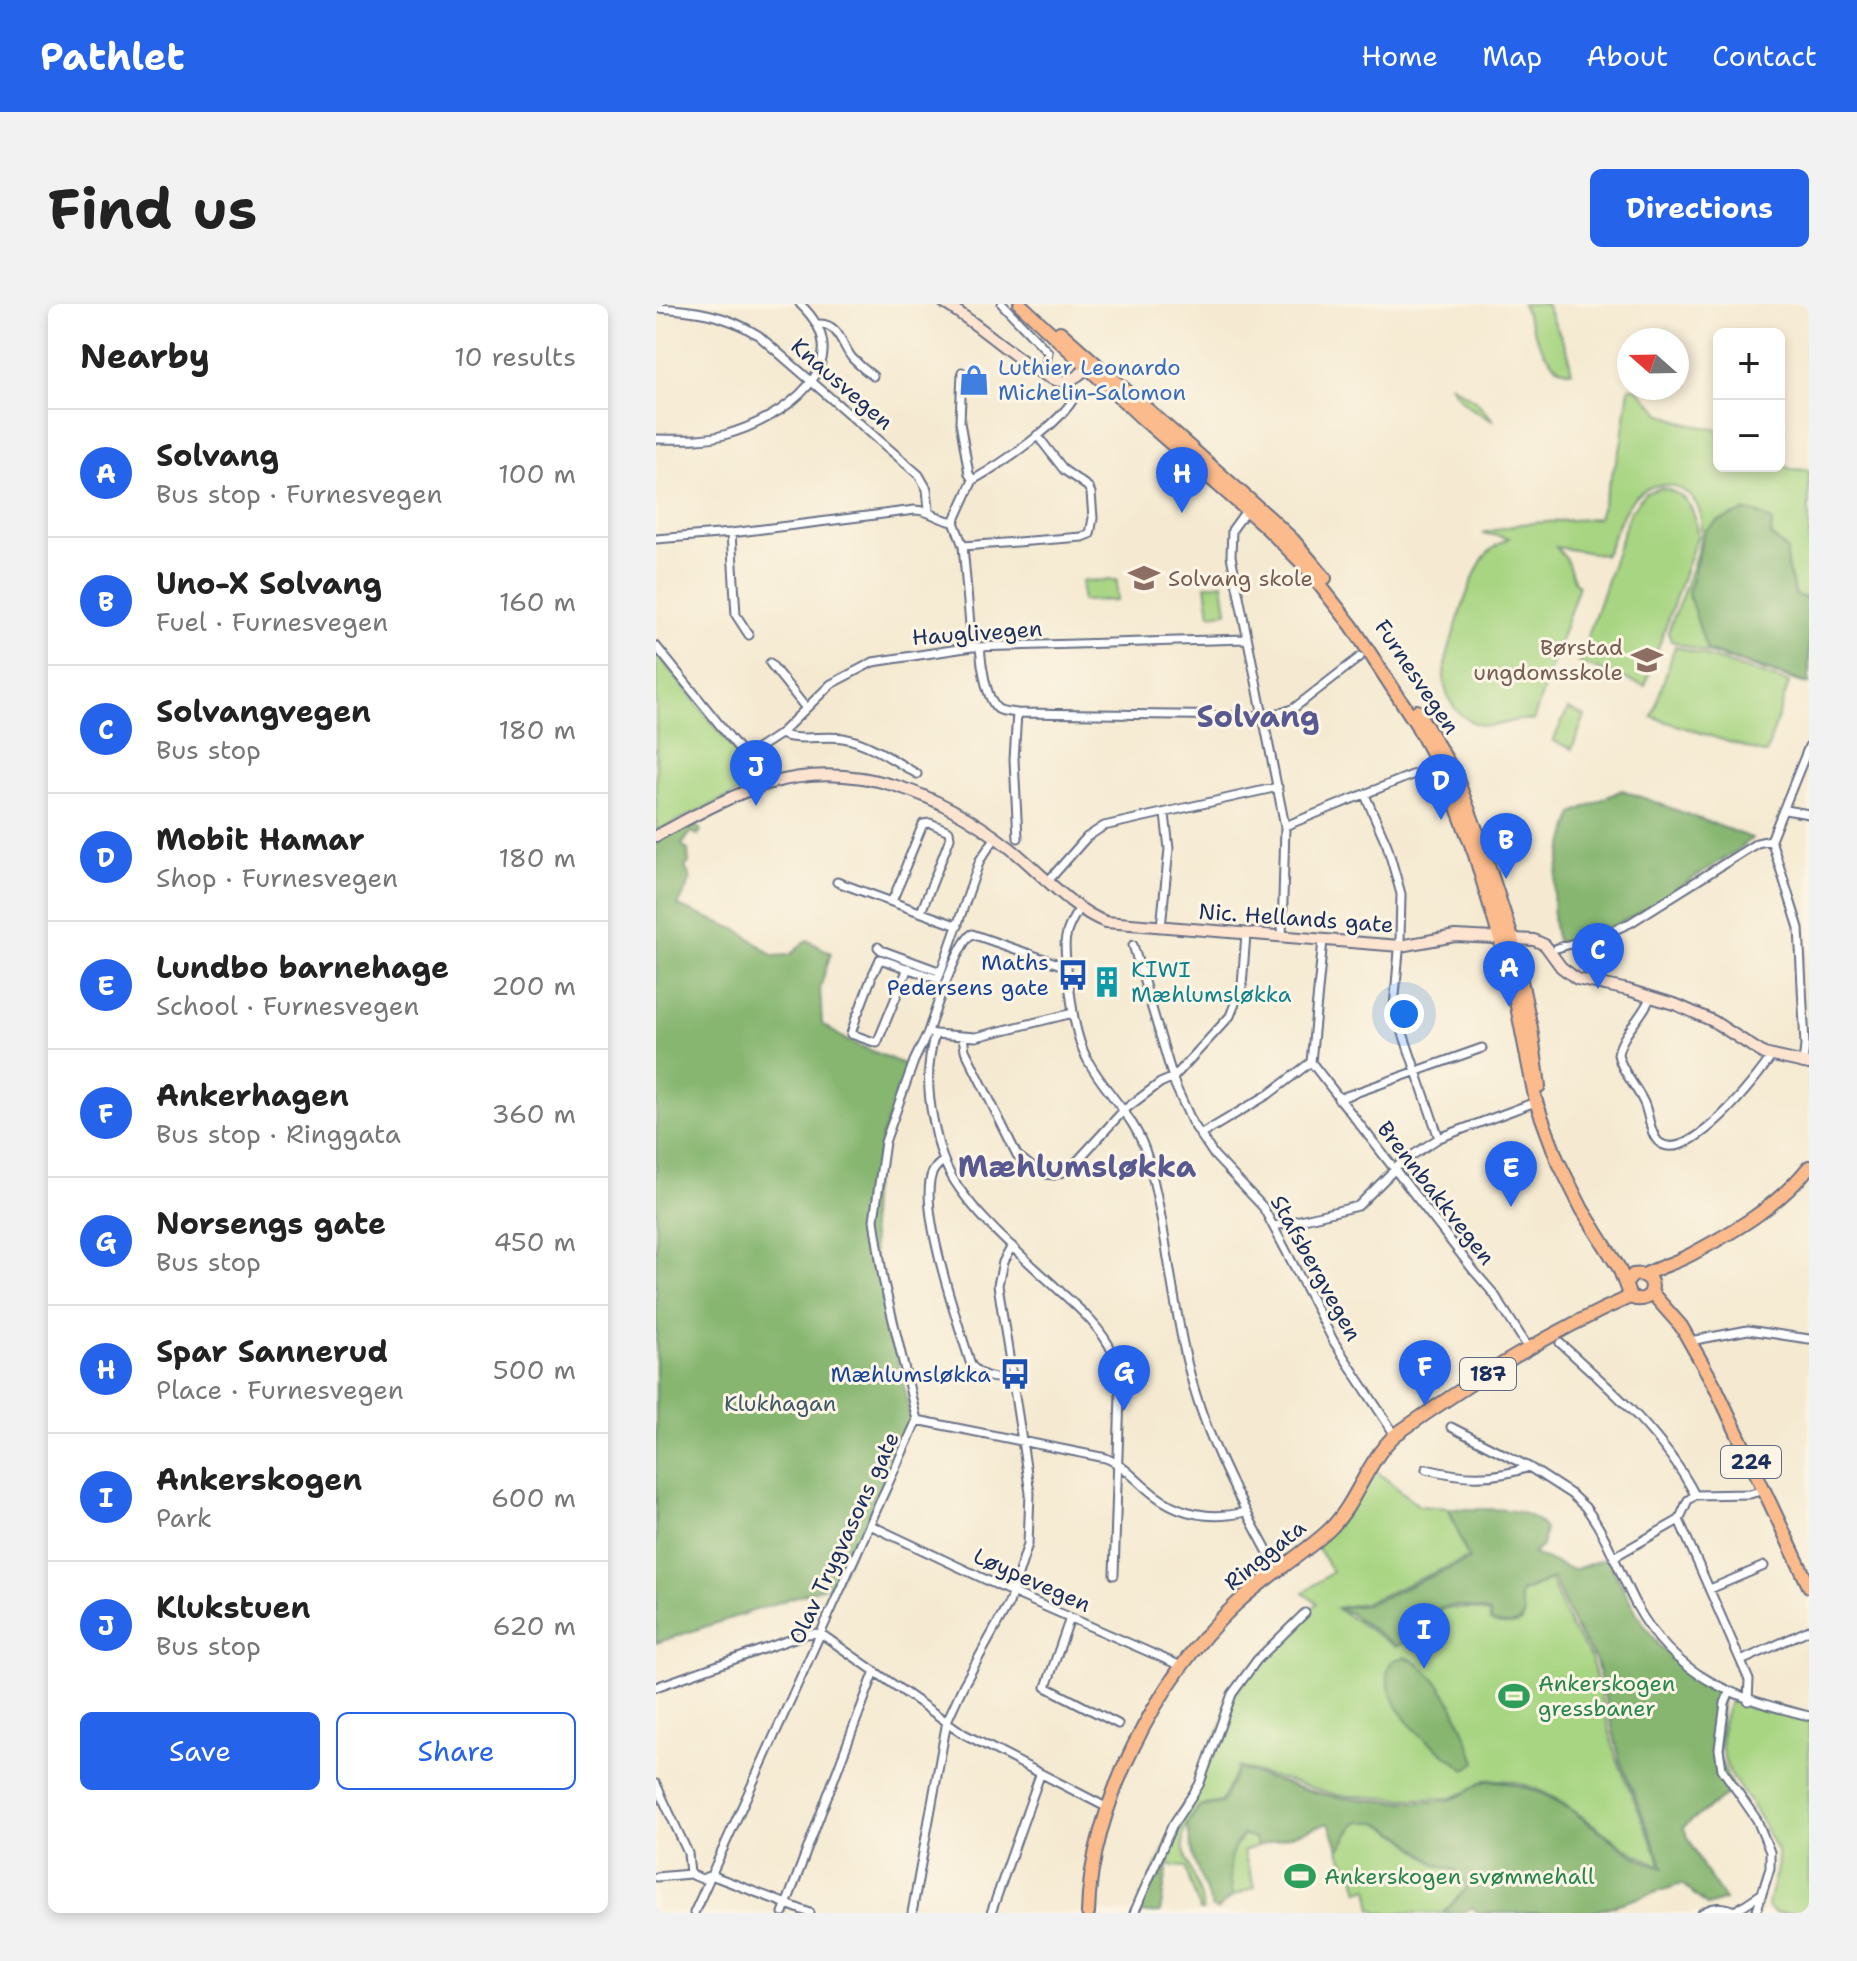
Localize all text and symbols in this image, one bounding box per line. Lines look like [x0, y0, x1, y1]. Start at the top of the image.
text: Pathlet [40, 31, 185, 82]
text: Home [1361, 37, 1438, 75]
text: Map [1482, 37, 1542, 75]
text: About [1586, 37, 1668, 75]
text: Contact [1712, 37, 1817, 75]
button: Directions [1590, 169, 1809, 247]
text: Find us [48, 171, 257, 246]
north arrow [1617, 328, 1689, 400]
map controls [1713, 328, 1785, 472]
button: + [1713, 328, 1785, 400]
street label: Knausvegen [785, 332, 899, 436]
text: Nearby [80, 333, 210, 379]
text: 10 results [454, 339, 576, 374]
place label: Luthier Leonardo Michelin-Salomon [998, 353, 1186, 407]
shop icon: Luthier Leonardo Michelin-Salomon [957, 363, 991, 397]
button: − [1713, 400, 1785, 472]
text: Solvang [156, 435, 279, 476]
pin: H [1156, 447, 1208, 513]
text: A [96, 456, 116, 491]
text: 100 m [498, 456, 576, 491]
text: Bus stop · Furnesvegen [156, 476, 442, 511]
school or university icon: Solvang skole [1127, 561, 1161, 595]
text: Uno-X Solvang [156, 563, 382, 604]
place label: Solvang skole [1168, 564, 1313, 593]
text: B [98, 584, 114, 619]
text: 160 m [499, 584, 576, 619]
text: Fuel · Furnesvegen [156, 604, 388, 639]
street label: Hauglivegen [911, 614, 1043, 652]
street label: Furnesvegen [1368, 614, 1466, 740]
place label: Børstad ungdomsskole [1473, 633, 1623, 687]
school or university icon: Børstad ungdomsskole [1630, 643, 1664, 677]
text: Solvangvegen [156, 691, 371, 732]
district label: Solvang [1197, 696, 1319, 737]
text: C [98, 712, 114, 747]
text: 180 m [498, 712, 576, 747]
text: Bus stop [156, 732, 261, 767]
pin: J [730, 740, 782, 806]
pin: D [1415, 754, 1467, 820]
pin: B [1480, 813, 1532, 879]
text: Mobit Hamar [156, 819, 365, 860]
text: D [97, 840, 115, 875]
text: 180 m [498, 840, 576, 875]
text: Shop · Furnesvegen [156, 860, 398, 895]
street label: Nic. Hellands gate [1198, 897, 1394, 939]
pin: C [1572, 923, 1624, 989]
pin: A [1483, 941, 1535, 1007]
text: Lundbo barnehage [156, 947, 449, 988]
place label: Maths Pedersens gate [887, 948, 1049, 1002]
place label: KIWI Mæhlumsløkka [1131, 955, 1292, 1009]
bus stop icon: Maths Pedersens gate [1056, 958, 1090, 992]
building icon: KIWI Mæhlumsløkka [1090, 965, 1124, 999]
text: E [97, 968, 115, 1003]
text: 200 m [491, 968, 576, 1003]
text: School · Furnesvegen [156, 988, 419, 1023]
your location [1384, 994, 1424, 1034]
text: Ankerhagen [156, 1075, 349, 1116]
text: F [98, 1096, 114, 1131]
text: 360 m [491, 1096, 576, 1131]
street label: Brennbakkvegen [1371, 1115, 1501, 1271]
text: Bus stop · Ringgata [156, 1116, 401, 1151]
pin: E [1485, 1141, 1537, 1207]
district label: Mæhlumsløkka [958, 1146, 1197, 1187]
street label: Stafsbergvegen [1264, 1190, 1368, 1346]
text: Norsengs gate [156, 1203, 386, 1244]
text: G [96, 1224, 116, 1259]
text: 450 m [493, 1224, 576, 1259]
text: Bus stop [156, 1244, 261, 1279]
text: Spar Sannerud [156, 1331, 388, 1372]
pin: F [1399, 1340, 1451, 1406]
pin: G [1098, 1345, 1150, 1411]
text: H [97, 1352, 115, 1387]
text: 500 m [493, 1352, 576, 1387]
bus stop icon: Mæhlumsløkka [998, 1357, 1032, 1391]
road number: 187 [1460, 1358, 1516, 1390]
place label: Mæhlumsløkka [831, 1360, 991, 1389]
text: Place · Furnesvegen [156, 1372, 404, 1407]
park label: Klukhagan [724, 1389, 836, 1418]
street label: Olav Trygvasons gate [782, 1427, 906, 1649]
road number: 224 [1721, 1446, 1781, 1478]
text: Ankerskogen [156, 1459, 362, 1500]
text: I [99, 1480, 113, 1515]
text: 600 m [491, 1480, 576, 1515]
text: Park [156, 1500, 212, 1535]
street label: Ringgata [1218, 1513, 1312, 1597]
street label: Løypevegen [969, 1541, 1095, 1619]
text: Klukstuen [156, 1587, 310, 1628]
pin: I [1398, 1603, 1450, 1669]
text: J [98, 1608, 114, 1643]
text: 620 m [493, 1608, 576, 1643]
text: Bus stop [156, 1628, 261, 1663]
place label: Ankerskogen gressbaner [1538, 1669, 1675, 1723]
sports icon: Ankerskogen gressbaner [1497, 1679, 1531, 1713]
button: Save [80, 1712, 320, 1790]
button: Share [336, 1712, 576, 1790]
sports icon: Ankerskogen svømmehall [1283, 1859, 1317, 1893]
place label: Ankerskogen svømmehall [1324, 1862, 1595, 1891]

